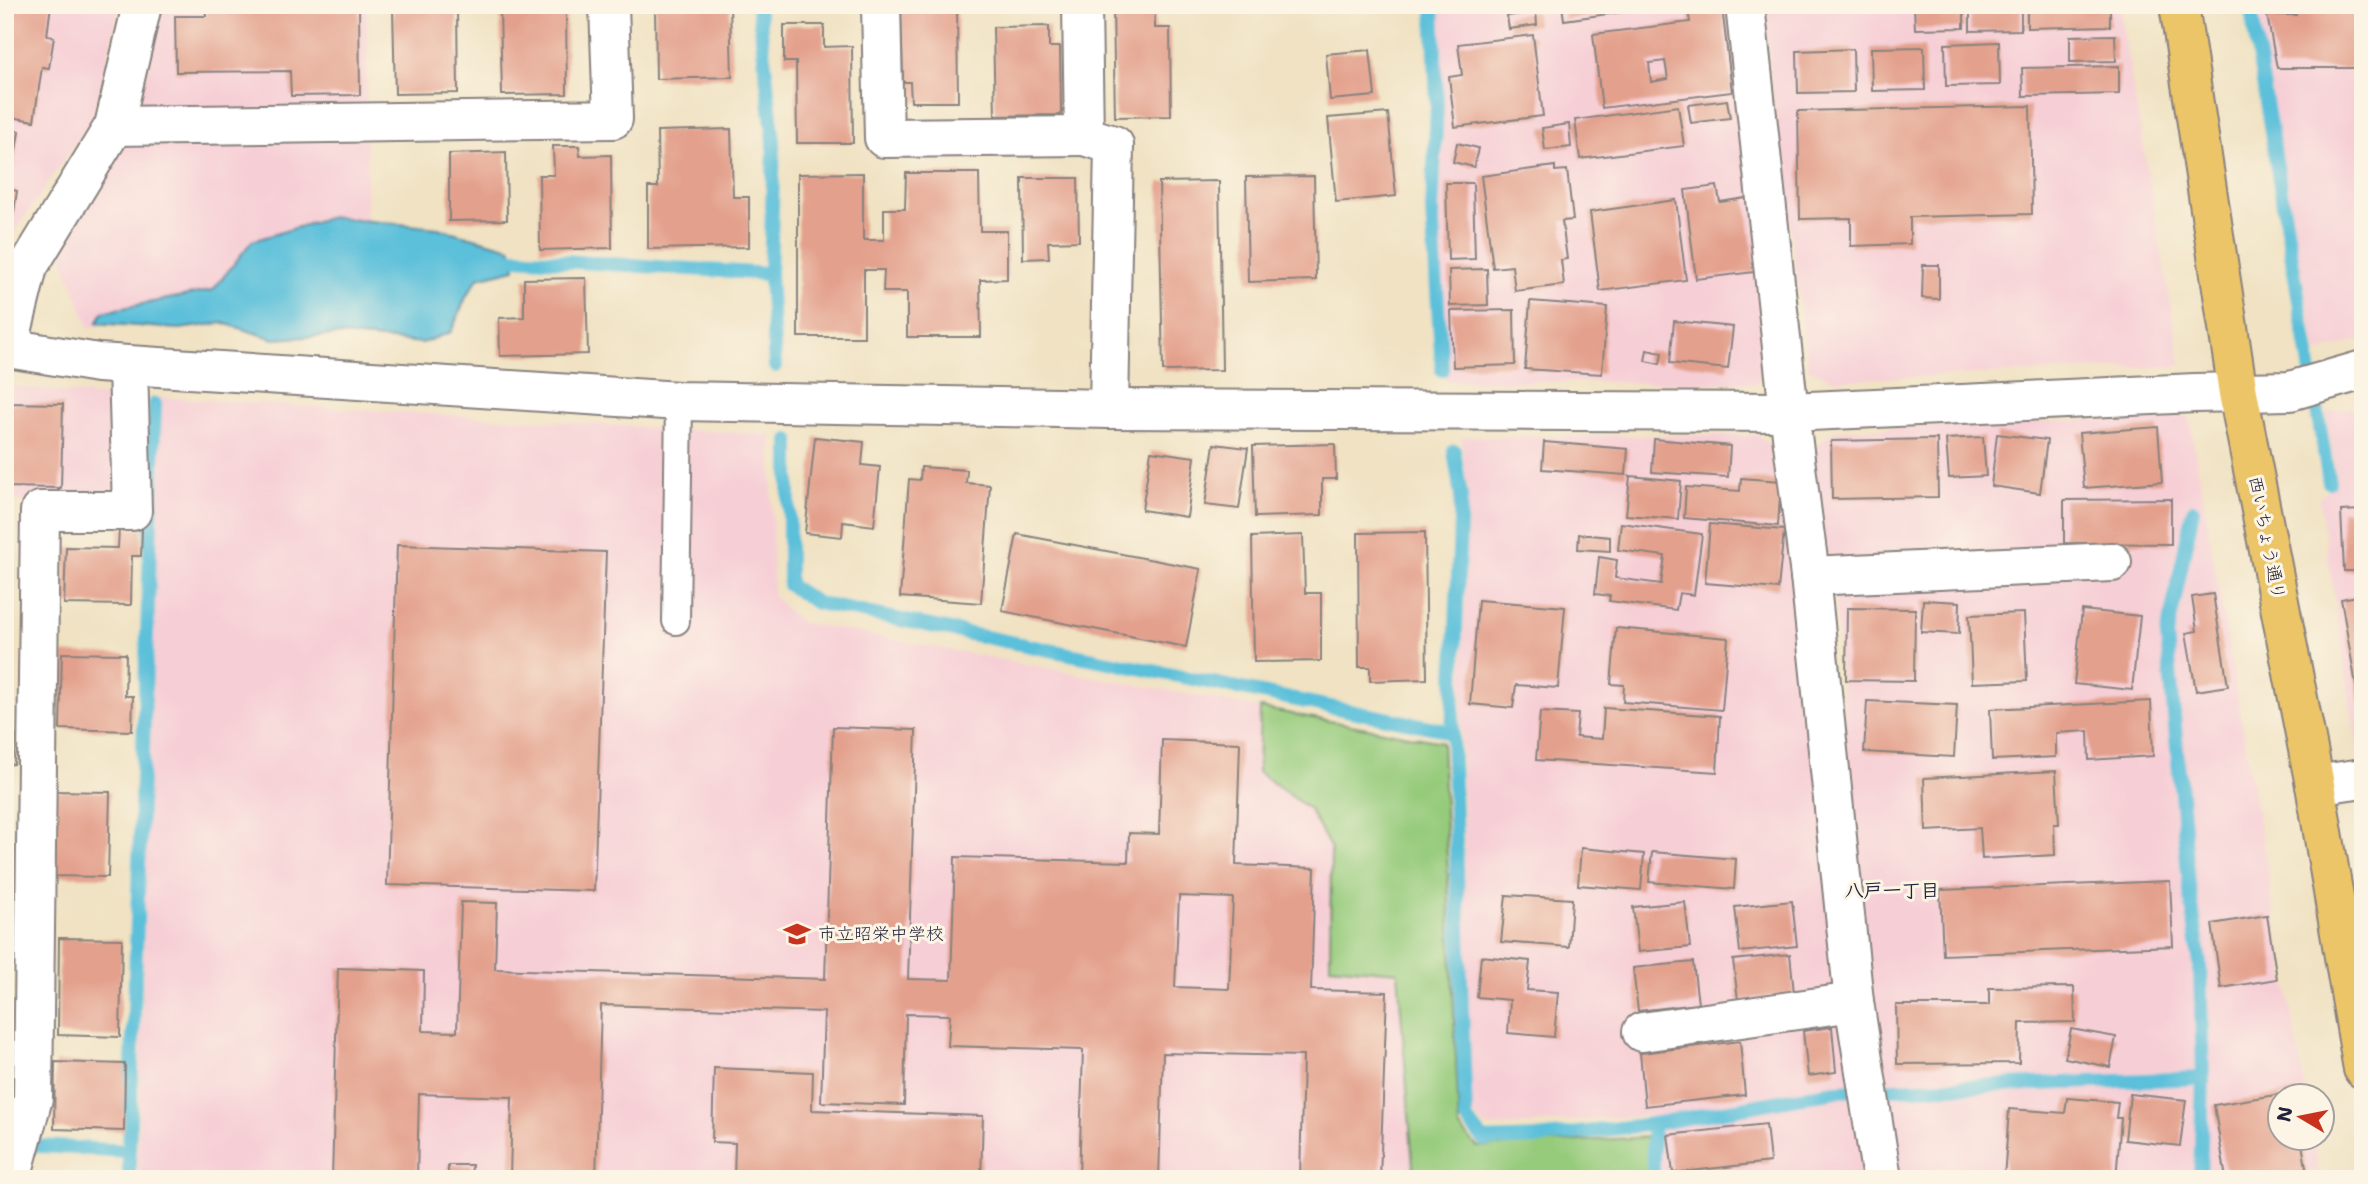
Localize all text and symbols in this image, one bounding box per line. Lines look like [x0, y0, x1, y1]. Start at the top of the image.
street label: 西いちょう通り [2243, 474, 2291, 602]
district label: 八戸一丁目 [1844, 878, 1940, 903]
school or university icon: 市立昭栄中学校 [782, 919, 812, 949]
place label: 市立昭栄中学校 [818, 922, 944, 946]
north arrow [2266, 1082, 2336, 1152]
text: N [2271, 1105, 2298, 1124]

